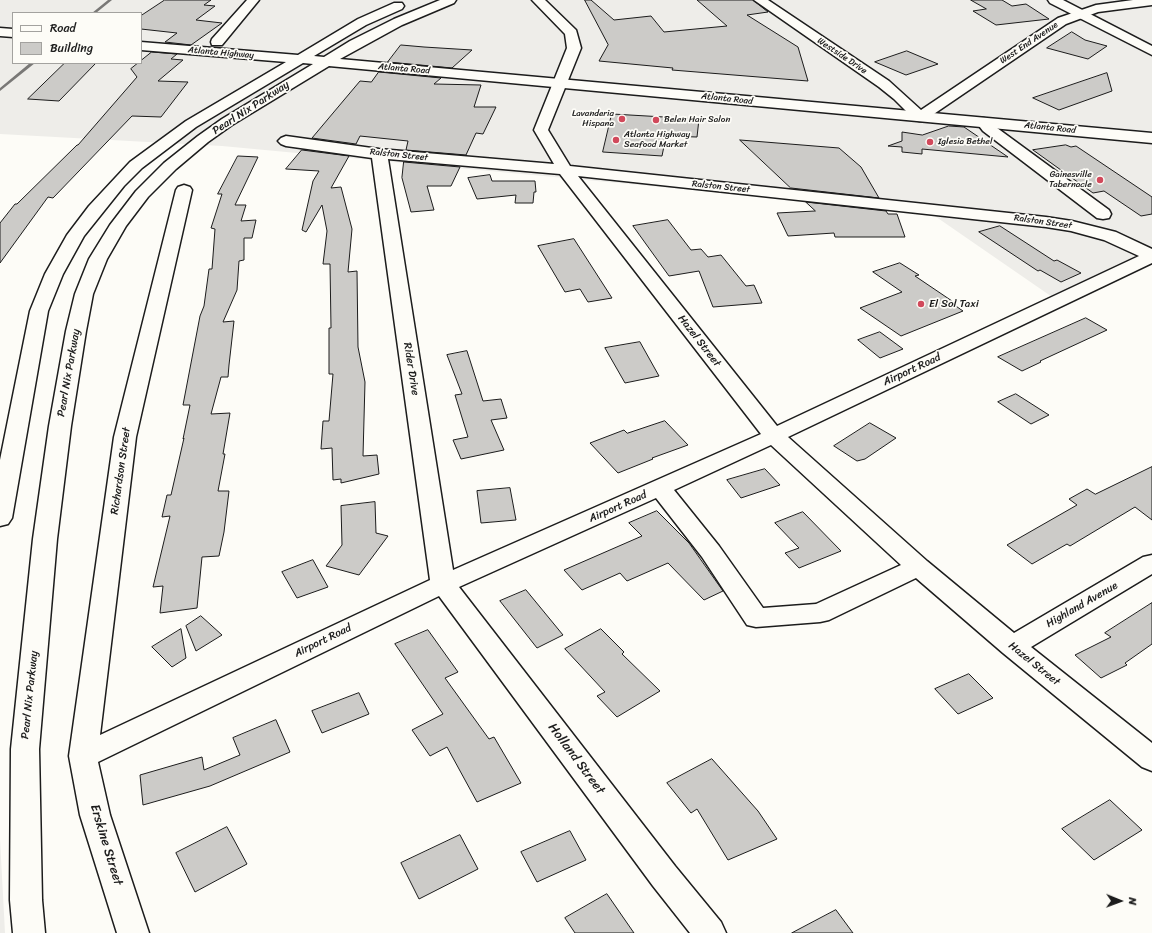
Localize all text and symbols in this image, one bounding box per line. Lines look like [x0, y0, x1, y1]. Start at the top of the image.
legend [12, 12, 142, 64]
text: Road [50, 17, 76, 39]
street label: West End Avenue [998, 20, 1060, 66]
street label: Westside Drive [815, 35, 869, 77]
text: Building [50, 37, 93, 59]
street label: Atlanta Highway [188, 45, 254, 61]
street label: Atlanta Road [378, 61, 430, 77]
street label: Pearl Nix Parkway [210, 78, 292, 138]
street label: Atlanta Road [701, 91, 753, 107]
place label: Lavanderia Hispana [572, 109, 614, 130]
marker: Lavanderia Hispana [617, 114, 627, 124]
marker: Belen Hair Salon [651, 115, 661, 125]
place label: Belen Hair Salon [664, 115, 730, 125]
street label: Atlanta Road [1024, 120, 1076, 136]
place label: Atlanta Highway Seafood Market [624, 130, 690, 151]
marker: Atlanta Highway Seafood Market [611, 135, 621, 145]
marker: Iglesia Bethel [925, 137, 935, 147]
place label: Iglesia Bethel [938, 137, 992, 147]
street label: Ralston Street [369, 147, 429, 163]
place label: Gainesville Tabernacle [1049, 170, 1092, 191]
marker: Gainesville Tabernacle [1095, 175, 1105, 185]
street label: Ralston Street [691, 179, 751, 195]
street label: Ralston Street [1013, 213, 1073, 231]
place label: El Sol Taxi [929, 297, 979, 311]
marker: El Sol Taxi [916, 299, 926, 309]
street label: Hazel Street [675, 312, 723, 370]
street label: Pearl Nix Parkway [55, 328, 83, 418]
street label: Rider Drive [400, 342, 422, 396]
street label: Airport Road [881, 351, 943, 389]
street label: Richardson Street [108, 426, 134, 516]
street label: Airport Road [587, 488, 649, 526]
street label: Highland Avenue [1044, 579, 1120, 631]
street label: Airport Road [292, 621, 354, 661]
street label: Hazel Street [1006, 639, 1062, 689]
street label: Pearl Nix Parkway [19, 650, 41, 740]
street label: Holland Street [544, 720, 608, 798]
street label: Erskine Street [86, 803, 126, 887]
north arrow [1100, 881, 1140, 921]
text: N [1123, 897, 1142, 905]

